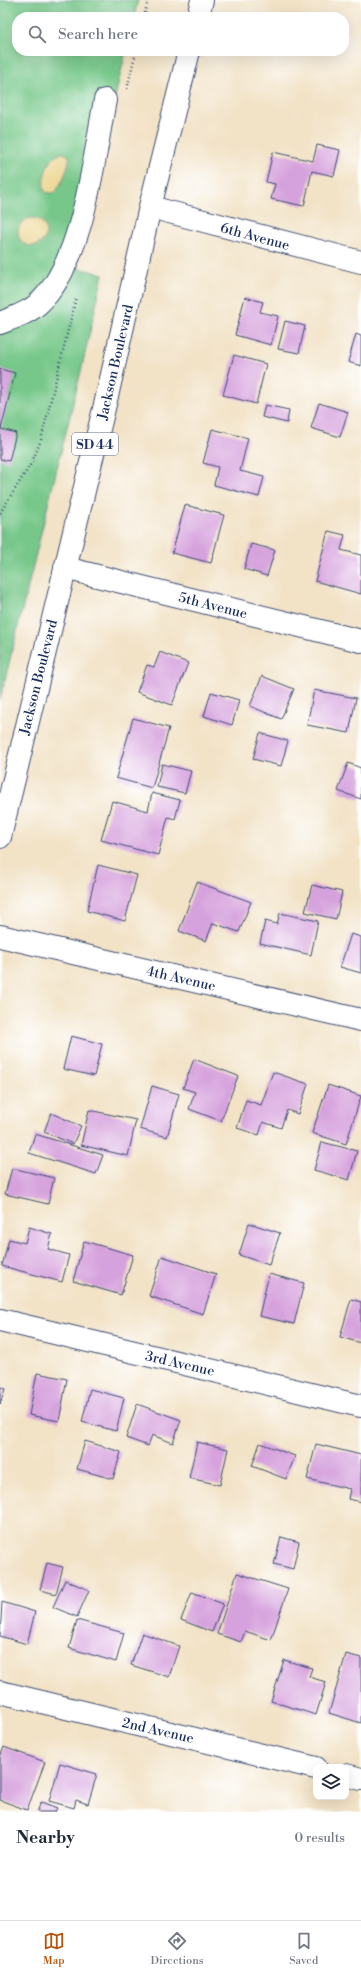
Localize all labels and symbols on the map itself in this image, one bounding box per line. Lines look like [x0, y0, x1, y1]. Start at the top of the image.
street label: 6th Avenue [218, 219, 291, 255]
street label: Jackson Boulevard [94, 303, 138, 423]
road number: SD 44 [72, 433, 118, 455]
street label: 5th Avenue [177, 589, 249, 623]
street label: Jackson Boulevard [16, 618, 62, 738]
street label: 4th Avenue [144, 962, 217, 996]
street label: 3rd Avenue [143, 1347, 216, 1381]
street label: 2nd Avenue [120, 1714, 196, 1748]

